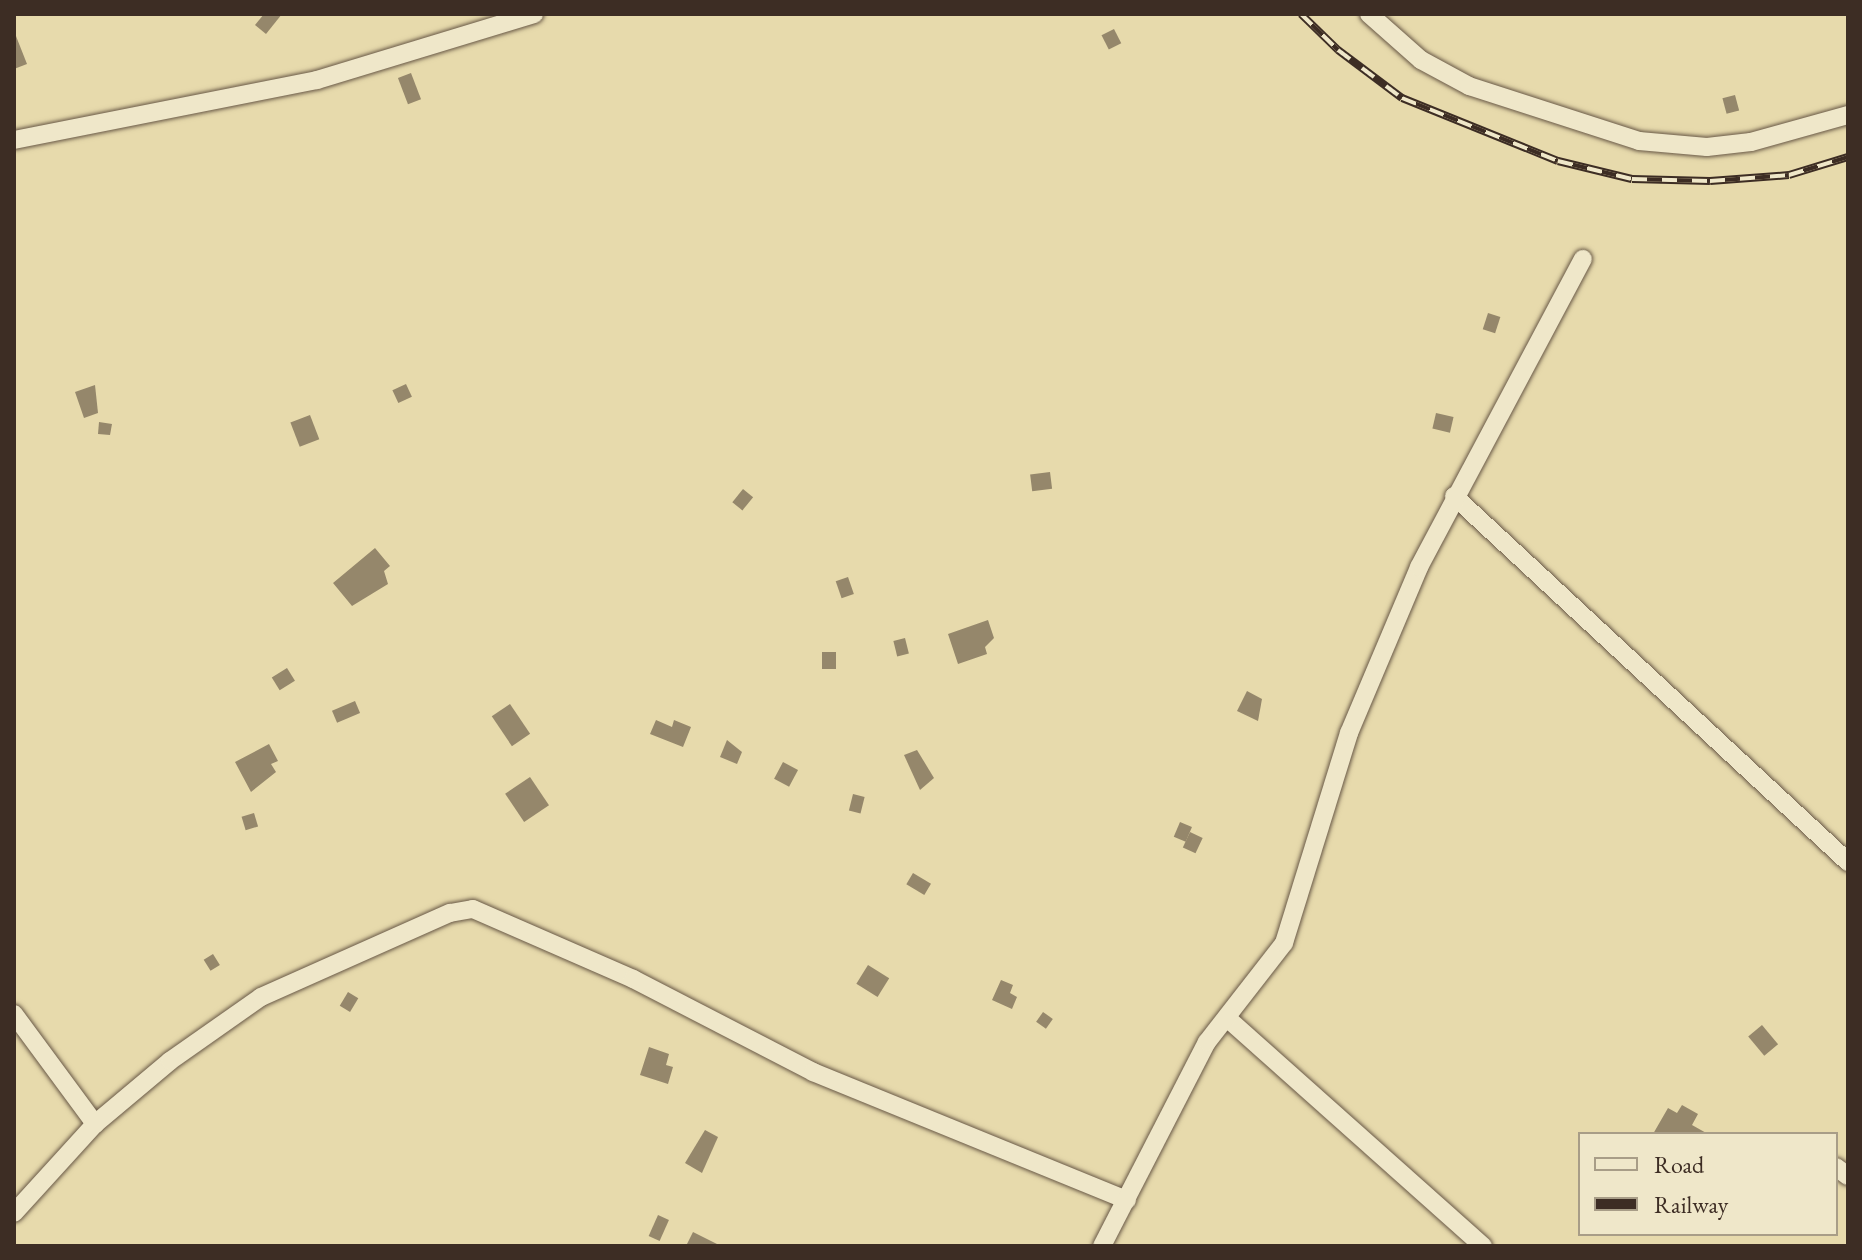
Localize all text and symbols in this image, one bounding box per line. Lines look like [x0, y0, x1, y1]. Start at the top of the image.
legend [1578, 1132, 1838, 1236]
text: Road [1654, 1149, 1704, 1180]
text: Railway [1654, 1189, 1728, 1220]

